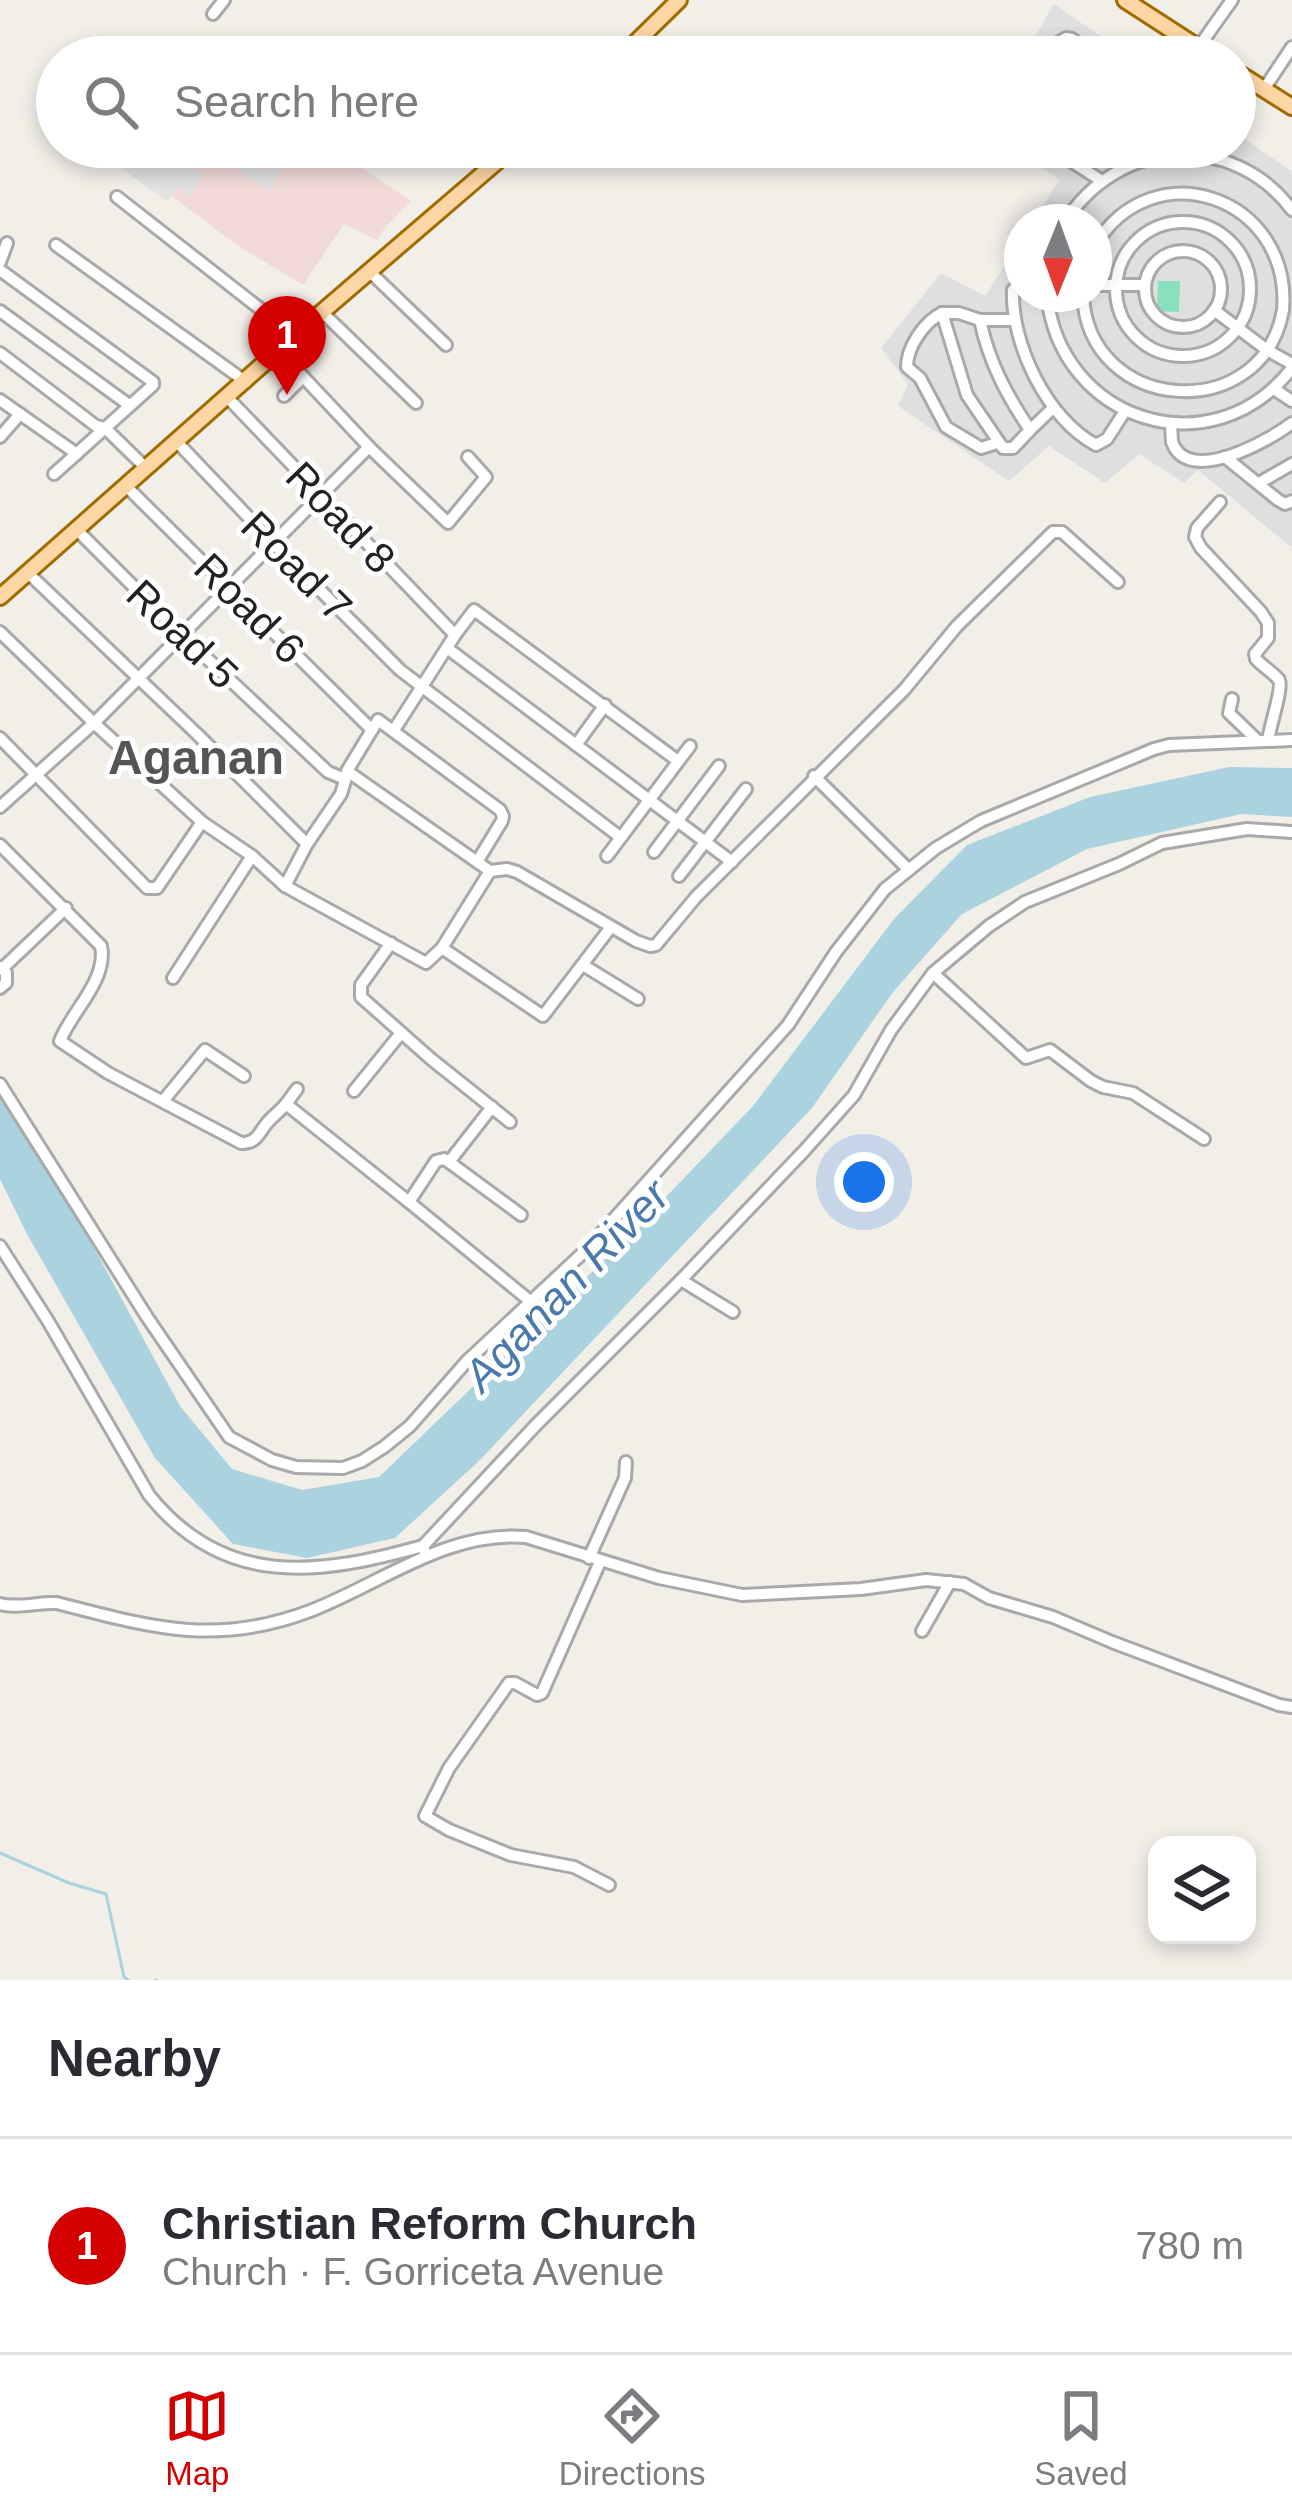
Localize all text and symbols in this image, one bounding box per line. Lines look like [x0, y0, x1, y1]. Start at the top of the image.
search box [36, 36, 1256, 168]
icon: search [78, 69, 144, 135]
text: Search here [174, 76, 419, 127]
north arrow [1004, 204, 1112, 312]
pin: 1 [248, 296, 326, 395]
street label: Road 8 [277, 452, 405, 582]
street label: Road 7 [232, 502, 361, 631]
street label: Road 6 [185, 544, 314, 673]
street label: Road 5 [118, 570, 248, 698]
district label: Aganan [108, 731, 284, 784]
your location [834, 1152, 894, 1212]
water label: Aganan River [451, 1168, 681, 1403]
map controls [1148, 1836, 1256, 1944]
button: layers [1148, 1836, 1256, 1944]
text: Nearby [48, 2030, 221, 2087]
text: Christian Reform Church [162, 2198, 697, 2249]
text: 1 [76, 2224, 98, 2267]
text: 780 m [1136, 2224, 1244, 2267]
text: Church · F. Gorriceta Avenue [162, 2250, 664, 2293]
tab: Map [164, 2383, 230, 2493]
tab: Directions [559, 2383, 706, 2493]
tab: Saved [1034, 2383, 1128, 2493]

